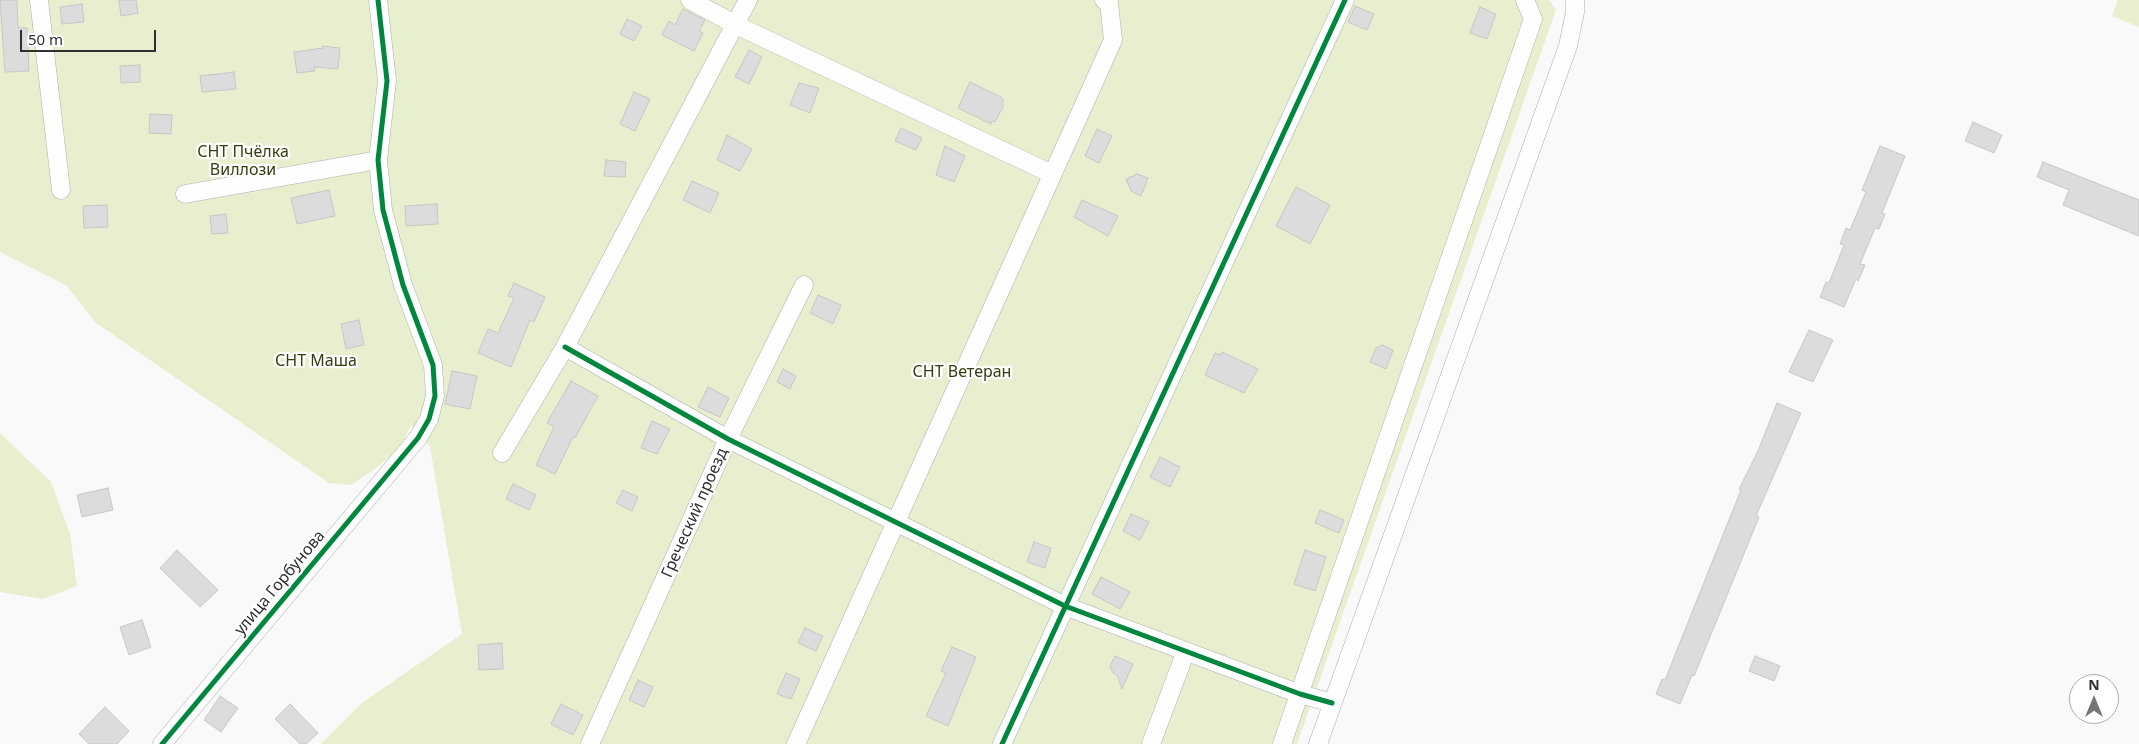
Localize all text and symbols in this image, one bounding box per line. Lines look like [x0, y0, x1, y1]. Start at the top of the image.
scale bar [22, 20, 159, 52]
text: 50 m [28, 29, 63, 49]
park label: СНТ Пчёлка Виллози [197, 142, 289, 180]
park label: СНТ Маша [275, 351, 357, 371]
park label: СНТ Ветеран [913, 362, 1011, 382]
street label: Греческий проезд [658, 445, 732, 581]
street label: улица Горбунова [231, 527, 329, 639]
north arrow [2069, 674, 2119, 724]
text: N [2088, 675, 2100, 694]

